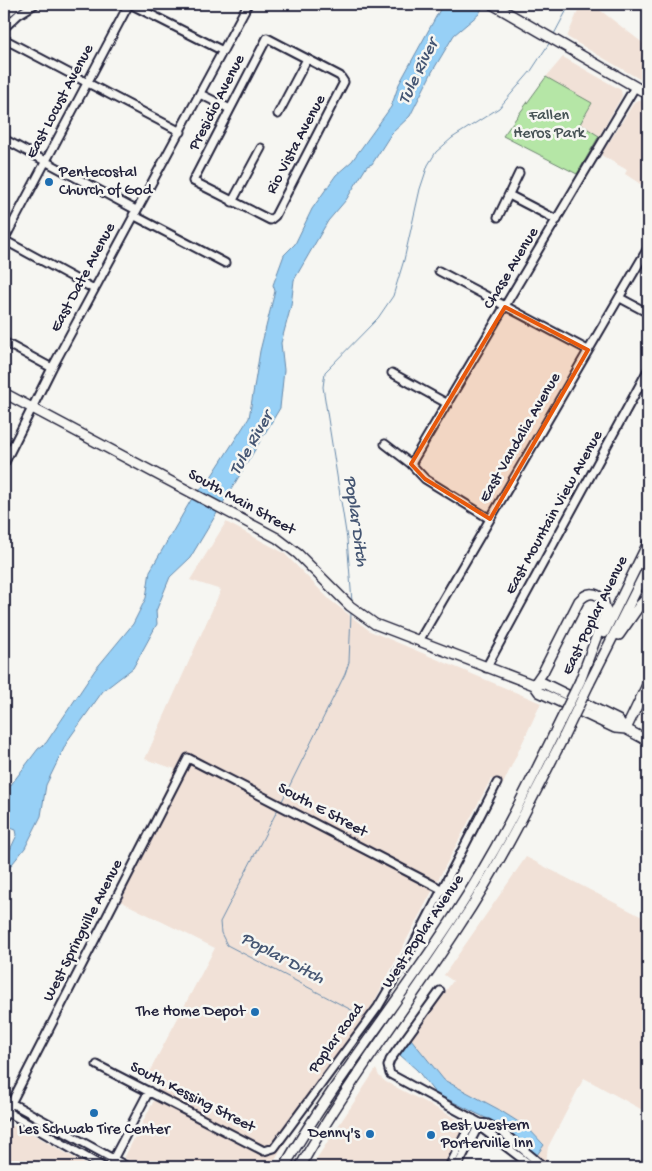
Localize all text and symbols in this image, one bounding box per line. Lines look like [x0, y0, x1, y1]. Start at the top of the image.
water label: Tule River [394, 33, 445, 108]
street label: East Locust Avenue [23, 41, 99, 162]
street label: Presidio Avenue [185, 51, 251, 155]
street label: Rio Vista Avenue [263, 92, 331, 198]
park label: Fallen Heros Park [513, 107, 587, 144]
place label: Pentecostal Church of God [58, 164, 154, 201]
marker: Pentecostal Church of God [43, 176, 55, 188]
street label: East Date Avenue [47, 219, 121, 336]
street label: Chase Avenue [480, 224, 544, 313]
street label: East Vandalia Avenue [476, 369, 566, 506]
water label: Tule River [225, 405, 280, 479]
street label: East Mountain View Avenue [502, 427, 608, 598]
street label: South Main Street [184, 466, 299, 541]
water label: Poplar Ditch [338, 474, 372, 568]
street label: East Poplar Avenue [559, 553, 633, 679]
street label: South E Street [274, 779, 371, 843]
street label: West Springville Avenue [40, 856, 128, 1005]
street label: West Poplar Avenue [379, 871, 469, 992]
water label: Poplar Ditch [237, 928, 328, 990]
street label: Poplar Road [305, 999, 370, 1078]
place label: The Home Depot [135, 1003, 246, 1022]
marker: The Home Depot [249, 1006, 261, 1018]
street label: South Kessing Street [126, 1058, 259, 1138]
marker: Les Schwab Tire Center [88, 1107, 100, 1119]
place label: Best Western Porterville Inn [440, 1117, 533, 1154]
place label: Les Schwab Tire Center [18, 1121, 171, 1140]
place label: Denny's [307, 1125, 361, 1144]
marker: Denny's [364, 1128, 376, 1140]
marker: Best Western Porterville Inn [425, 1129, 437, 1141]

